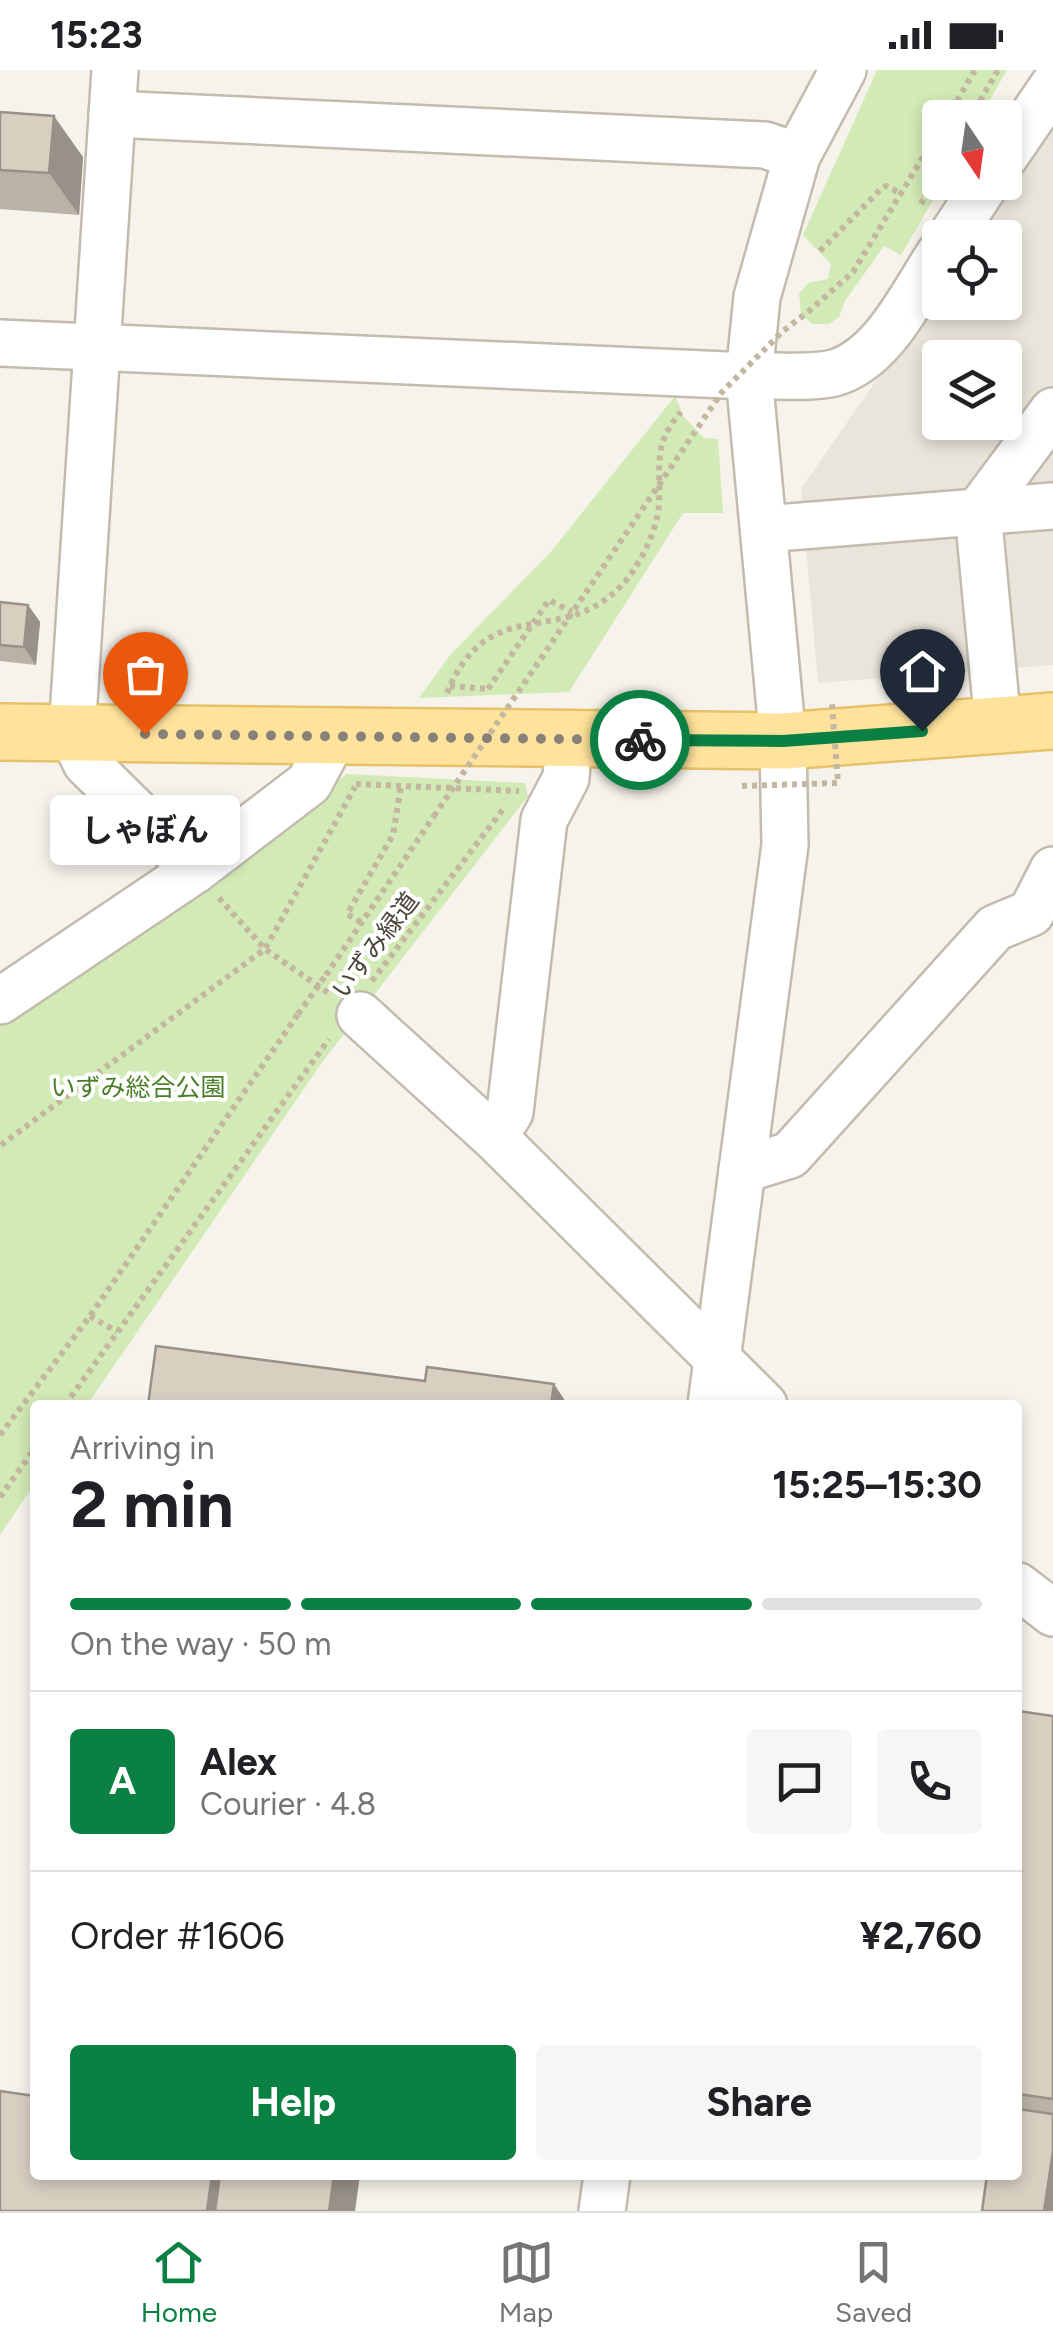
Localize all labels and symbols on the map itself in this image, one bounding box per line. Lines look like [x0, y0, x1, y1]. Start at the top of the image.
north arrow [922, 100, 1022, 200]
pin [880, 629, 965, 732]
pin [103, 632, 188, 735]
courier [590, 690, 690, 790]
callout: しゃぼん [50, 794, 240, 864]
street label: いずみ緑道 [325, 886, 425, 1004]
park label: いずみ総合公園 [50, 1072, 226, 1102]

